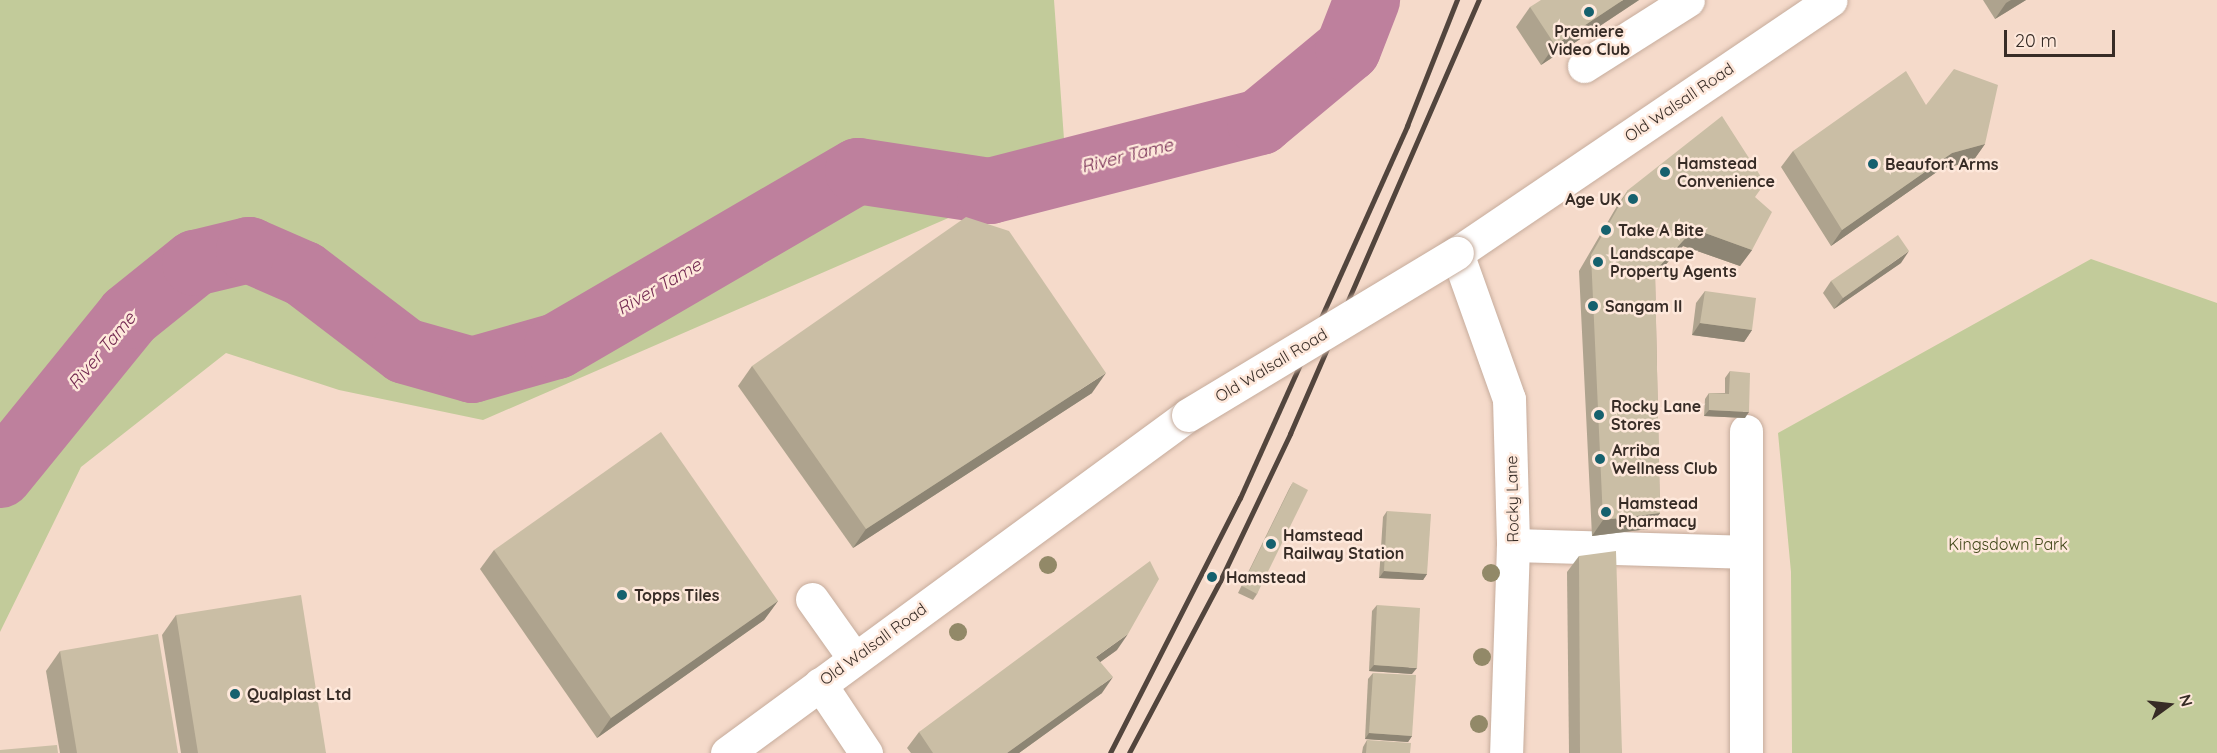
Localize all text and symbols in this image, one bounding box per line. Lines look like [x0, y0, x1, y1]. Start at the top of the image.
marker: Premiere Video Club [1582, 5, 1596, 19]
scale bar [2007, 18, 2118, 56]
place label: Premiere Video Club [1548, 21, 1630, 59]
text: 20 m [2015, 29, 2057, 52]
street label: Old Walsall Road [1621, 58, 1737, 146]
water label: River Tame [1079, 134, 1175, 178]
place label: Hamstead Convenience [1677, 153, 1775, 191]
place label: Beaufort Arms [1885, 154, 1998, 174]
marker: Beaufort Arms [1866, 157, 1880, 171]
marker: Hamstead Convenience [1658, 165, 1672, 179]
place label: Age UK [1565, 189, 1621, 209]
marker: Age UK [1626, 192, 1640, 206]
place label: Take A Bite [1618, 220, 1704, 240]
marker: Take A Bite [1599, 223, 1613, 237]
place label: Landscape Property Agents [1610, 243, 1737, 281]
water label: River Tame [613, 254, 705, 320]
marker: Landscape Property Agents [1591, 255, 1605, 269]
place label: Sangam II [1605, 296, 1682, 316]
marker: Sangam II [1586, 299, 1600, 313]
water label: River Tame [64, 308, 140, 394]
street label: Old Walsall Road [1212, 324, 1330, 406]
place label: Rocky Lane Stores [1611, 396, 1701, 434]
marker: Rocky Lane Stores [1592, 408, 1606, 422]
place label: Arriba Wellness Club [1612, 440, 1718, 478]
marker: Arriba Wellness Club [1593, 452, 1607, 466]
street label: Rocky Lane [1502, 455, 1522, 543]
place label: Hamstead Pharmacy [1618, 493, 1698, 531]
marker: Hamstead Pharmacy [1599, 505, 1613, 519]
place label: Hamstead Railway Station [1283, 525, 1404, 563]
park label: Kingsdown Park [1948, 534, 2068, 554]
marker: Hamstead Railway Station [1264, 537, 1278, 551]
place label: Hamstead [1226, 567, 1306, 587]
marker: Hamstead [1203, 568, 1221, 586]
place label: Topps Tiles [634, 585, 719, 605]
marker: Topps Tiles [615, 588, 629, 602]
street label: Old Walsall Road [816, 599, 930, 689]
north arrow [2139, 675, 2199, 735]
place label: Qualplast Ltd [247, 684, 351, 704]
marker: Qualplast Ltd [228, 687, 242, 701]
text: N [2175, 692, 2198, 709]

